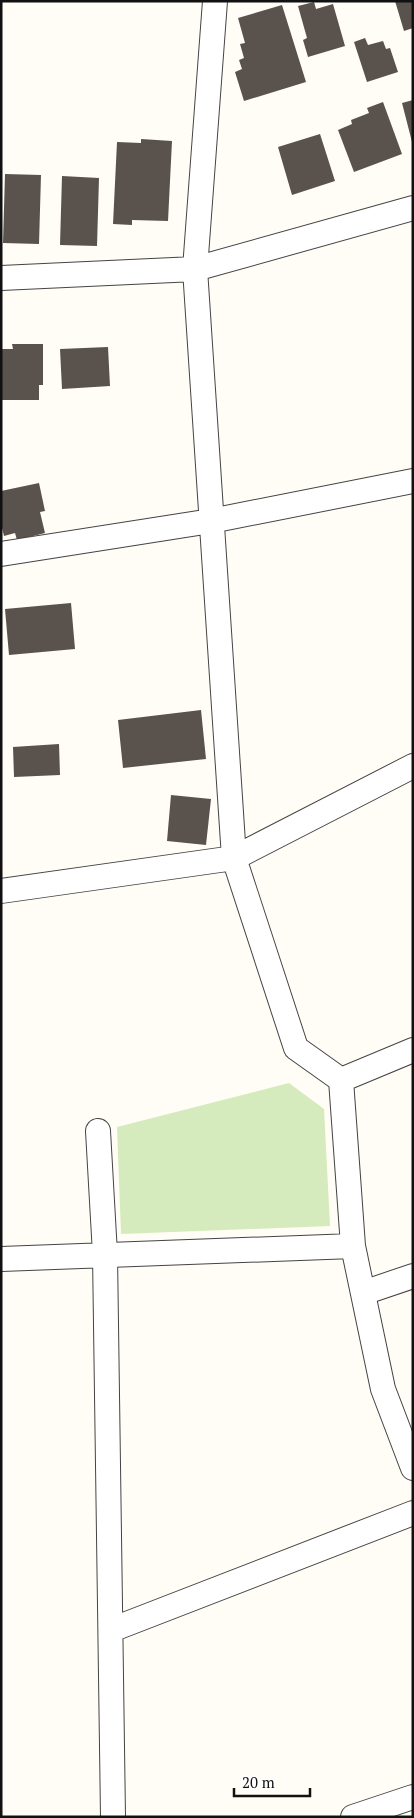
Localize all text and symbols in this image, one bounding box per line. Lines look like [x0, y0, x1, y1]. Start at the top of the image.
scale bar [234, 1766, 310, 1798]
text: 20 m [242, 1772, 275, 1792]

